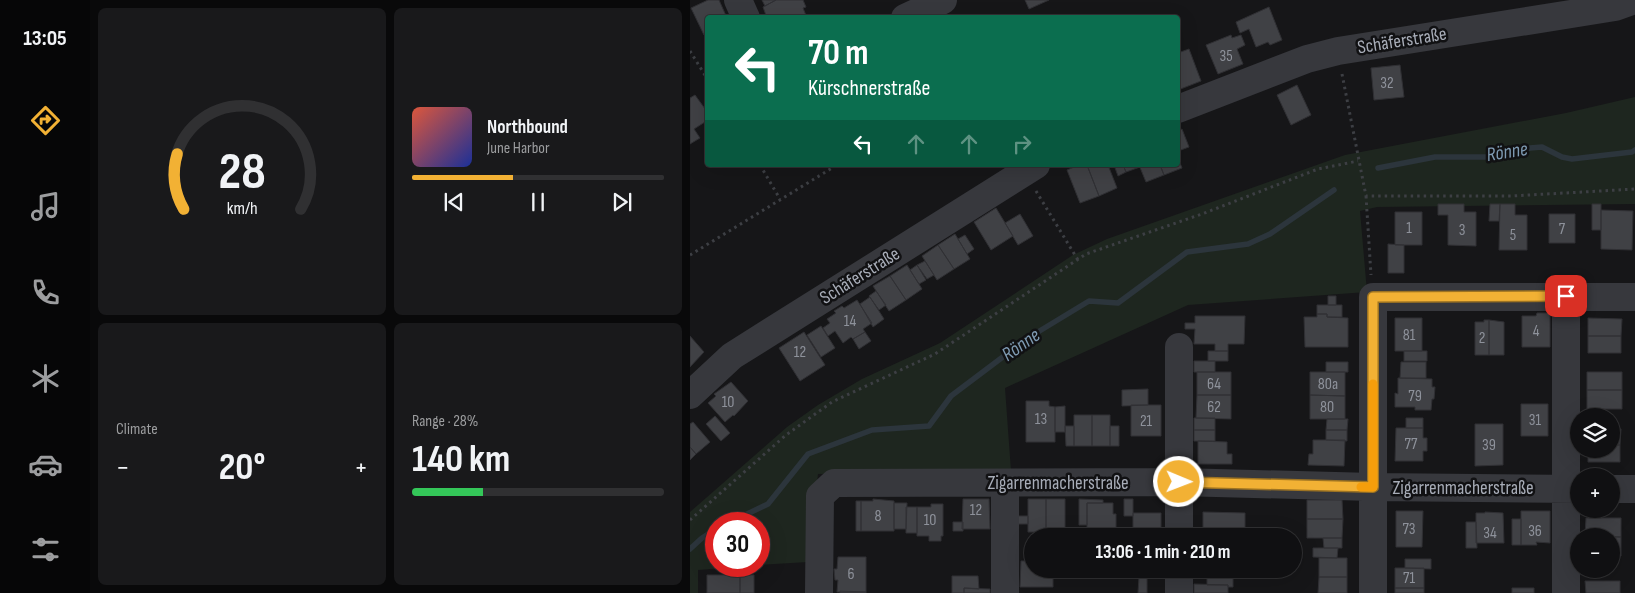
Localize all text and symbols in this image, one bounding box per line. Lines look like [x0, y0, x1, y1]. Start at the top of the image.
street label: Schäferstraße [1356, 23, 1448, 59]
text: 13:05 [23, 25, 67, 52]
text: 70 m [808, 32, 868, 75]
icon: left [725, 35, 790, 100]
house number: 35 [1219, 47, 1233, 66]
house number: 32 [1380, 74, 1394, 93]
text: Kürschnerstraße [808, 75, 930, 102]
icon: directions [28, 103, 63, 138]
text: Northbound [487, 116, 568, 139]
icon: left [849, 130, 877, 158]
icon: ahead [902, 130, 930, 158]
icon: ahead [955, 130, 983, 158]
icon: right [1008, 130, 1036, 158]
water label: Rönne [1485, 137, 1530, 167]
text: June Harbor [487, 139, 550, 158]
text: 28 [218, 141, 266, 204]
icon: previous [440, 188, 468, 216]
icon: pause [524, 188, 552, 216]
icon: next [608, 188, 636, 216]
icon: music [28, 189, 63, 224]
text: km/h [227, 198, 257, 219]
house number: 1 [1406, 219, 1412, 238]
house number: 7 [1559, 220, 1566, 239]
house number: 3 [1459, 221, 1465, 240]
house number: 5 [1510, 226, 1516, 245]
street label: Schäferstraße [816, 242, 904, 310]
icon: phone [28, 275, 63, 310]
pin [1545, 275, 1587, 317]
icon: arrive [1552, 282, 1580, 310]
house number: 14 [844, 312, 856, 331]
house number: 4 [1533, 322, 1540, 341]
water label: Rönne [997, 323, 1045, 367]
house number: 81 [1403, 326, 1416, 345]
house number: 2 [1479, 329, 1485, 348]
house number: 12 [794, 343, 806, 362]
icon: climate [28, 361, 63, 396]
house number: 64 [1207, 375, 1221, 394]
house number: 80a [1318, 375, 1338, 394]
house number: 79 [1408, 387, 1422, 406]
house number: 10 [722, 393, 734, 412]
house number: 62 [1207, 398, 1221, 417]
house number: 80 [1320, 398, 1334, 417]
map controls [1570, 408, 1620, 578]
button: layers [1570, 408, 1620, 458]
house number: 13 [1035, 410, 1047, 429]
house number: 31 [1529, 411, 1542, 430]
text: Range · 28% [412, 412, 478, 431]
house number: 21 [1140, 412, 1153, 431]
text: Climate [116, 420, 158, 439]
house number: 77 [1405, 435, 1418, 454]
house number: 39 [1482, 436, 1496, 455]
text: 140 km [412, 437, 510, 482]
text: 20° [219, 445, 265, 490]
icon: car [28, 447, 63, 482]
text: − [116, 451, 130, 484]
text: + [354, 451, 368, 484]
position arrow [1152, 455, 1204, 507]
button: + [1570, 468, 1620, 518]
street label: Zigarrenmacherstraße [987, 472, 1129, 495]
street label: Zigarrenmacherstraße [1392, 477, 1534, 500]
house number: 12 [970, 501, 982, 520]
house number: 8 [874, 507, 882, 526]
house number: 10 [924, 511, 936, 530]
speed limit sign: 30 [705, 512, 770, 577]
house number: 73 [1402, 520, 1416, 539]
house number: 36 [1528, 522, 1542, 541]
house number: 34 [1483, 524, 1497, 543]
button: − [1570, 528, 1620, 578]
icon: filters [28, 532, 63, 567]
text: 13:06 · 1 min · 210 m [1096, 541, 1230, 564]
house number: 6 [847, 565, 855, 584]
house number: 71 [1403, 569, 1415, 588]

